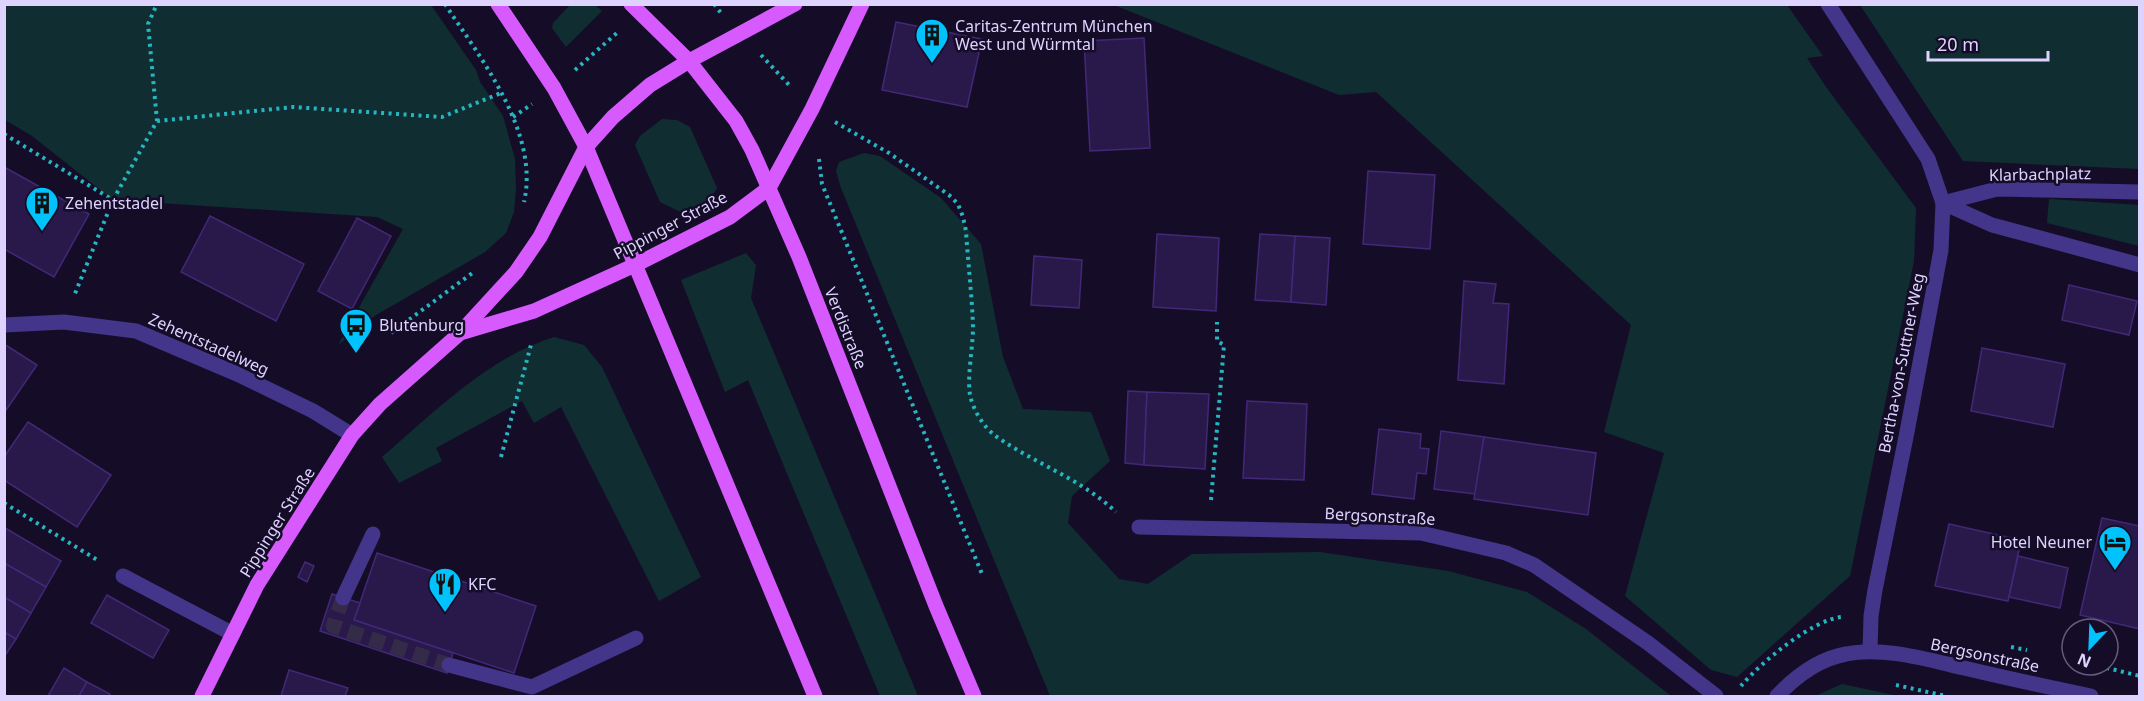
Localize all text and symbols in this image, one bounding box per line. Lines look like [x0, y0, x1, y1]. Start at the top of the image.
place label: Caritas-Zentrum München West und Würmtal [955, 15, 1153, 55]
building icon: Caritas-Zentrum München West und Würmtal [914, 17, 950, 64]
scale bar [1928, 24, 2048, 62]
text: 20 m [1937, 32, 1979, 56]
street label: Klarbachplatz [1989, 162, 2091, 186]
building icon: Zehentstadel [24, 185, 60, 232]
street label: Pippinger Straße [609, 186, 731, 264]
place label: Zehentstadel [65, 192, 163, 214]
street label: Bertha-von-Suttner-Weg [1873, 271, 1929, 455]
street label: Verdistraße [820, 284, 872, 372]
bus stop icon: Blutenburg [338, 307, 374, 354]
street label: Zehentstadelweg [145, 308, 273, 380]
place label: Blutenburg [379, 314, 464, 336]
street label: Pippinger Straße [234, 463, 320, 581]
street label: Bergsonstraße [1324, 502, 1436, 530]
hotel icon: Hotel Neuner [2097, 524, 2133, 571]
place label: Hotel Neuner [1991, 531, 2092, 553]
restaurant icon: KFC [427, 566, 463, 613]
place label: KFC [468, 573, 496, 595]
north arrow [2060, 617, 2120, 677]
street label: Bergsonstraße [1929, 633, 2041, 677]
text: N [2074, 648, 2094, 673]

